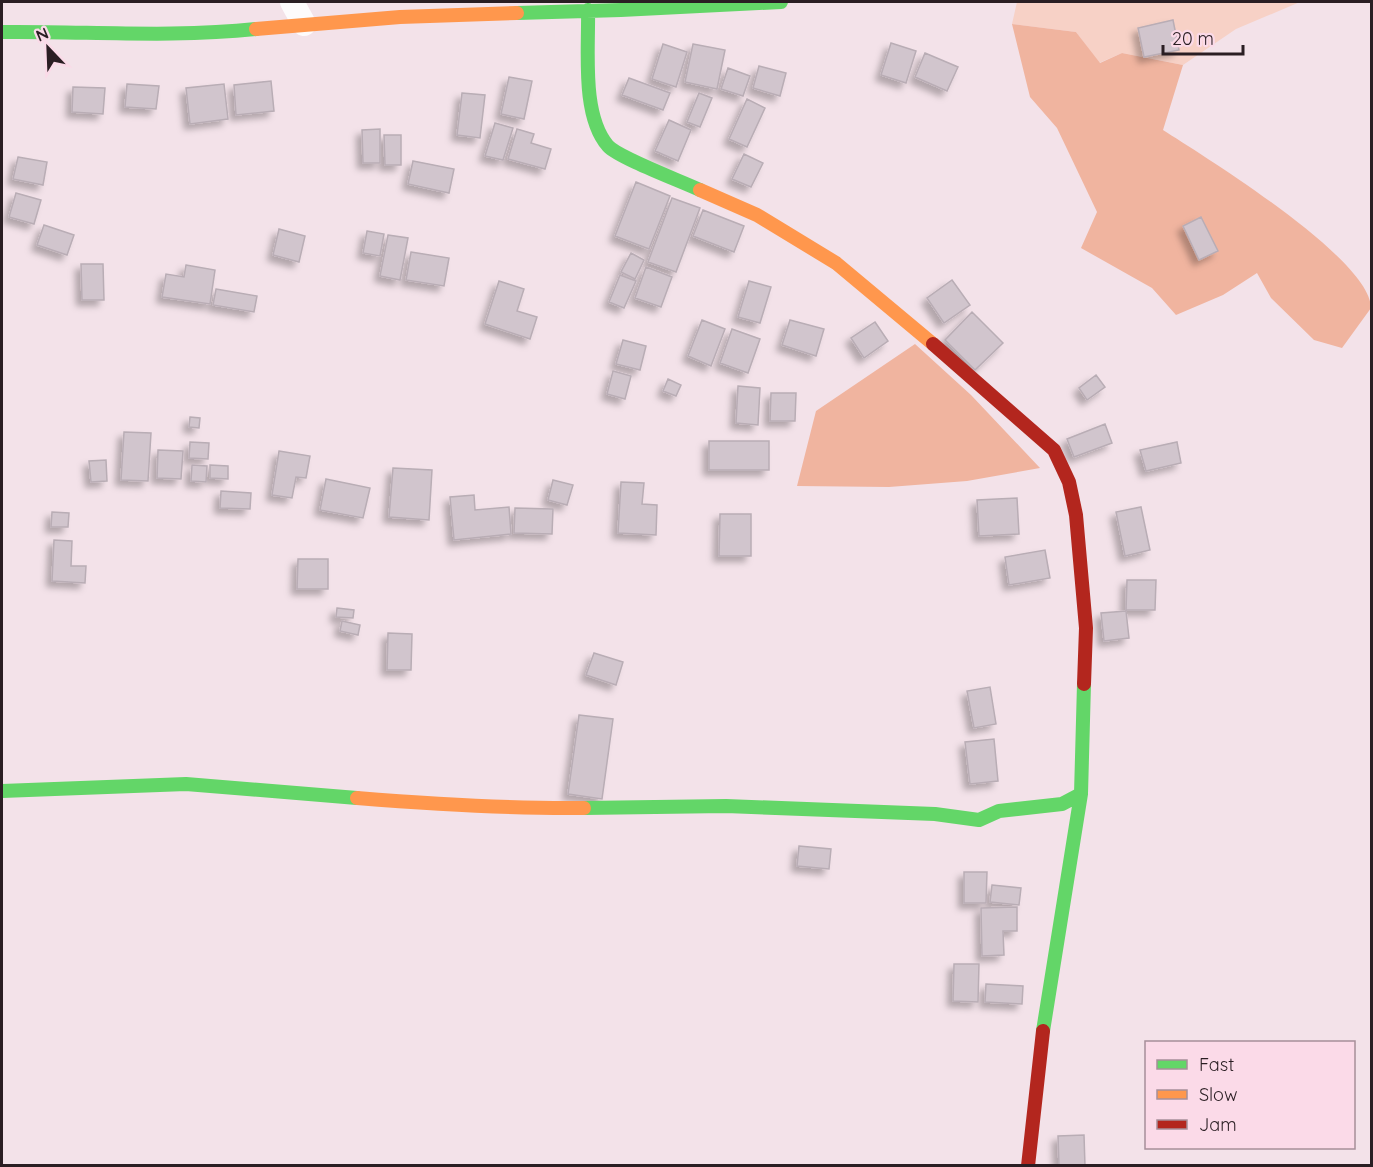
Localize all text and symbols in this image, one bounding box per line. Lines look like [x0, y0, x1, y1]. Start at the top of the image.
north arrow [18, 18, 78, 78]
scale bar [1163, 18, 1242, 56]
text: N [33, 23, 51, 46]
text: 20 m [1172, 27, 1214, 50]
legend [1145, 1041, 1355, 1149]
text: Fast [1199, 1053, 1234, 1076]
text: Slow [1199, 1083, 1237, 1106]
text: Jam [1199, 1113, 1237, 1136]

